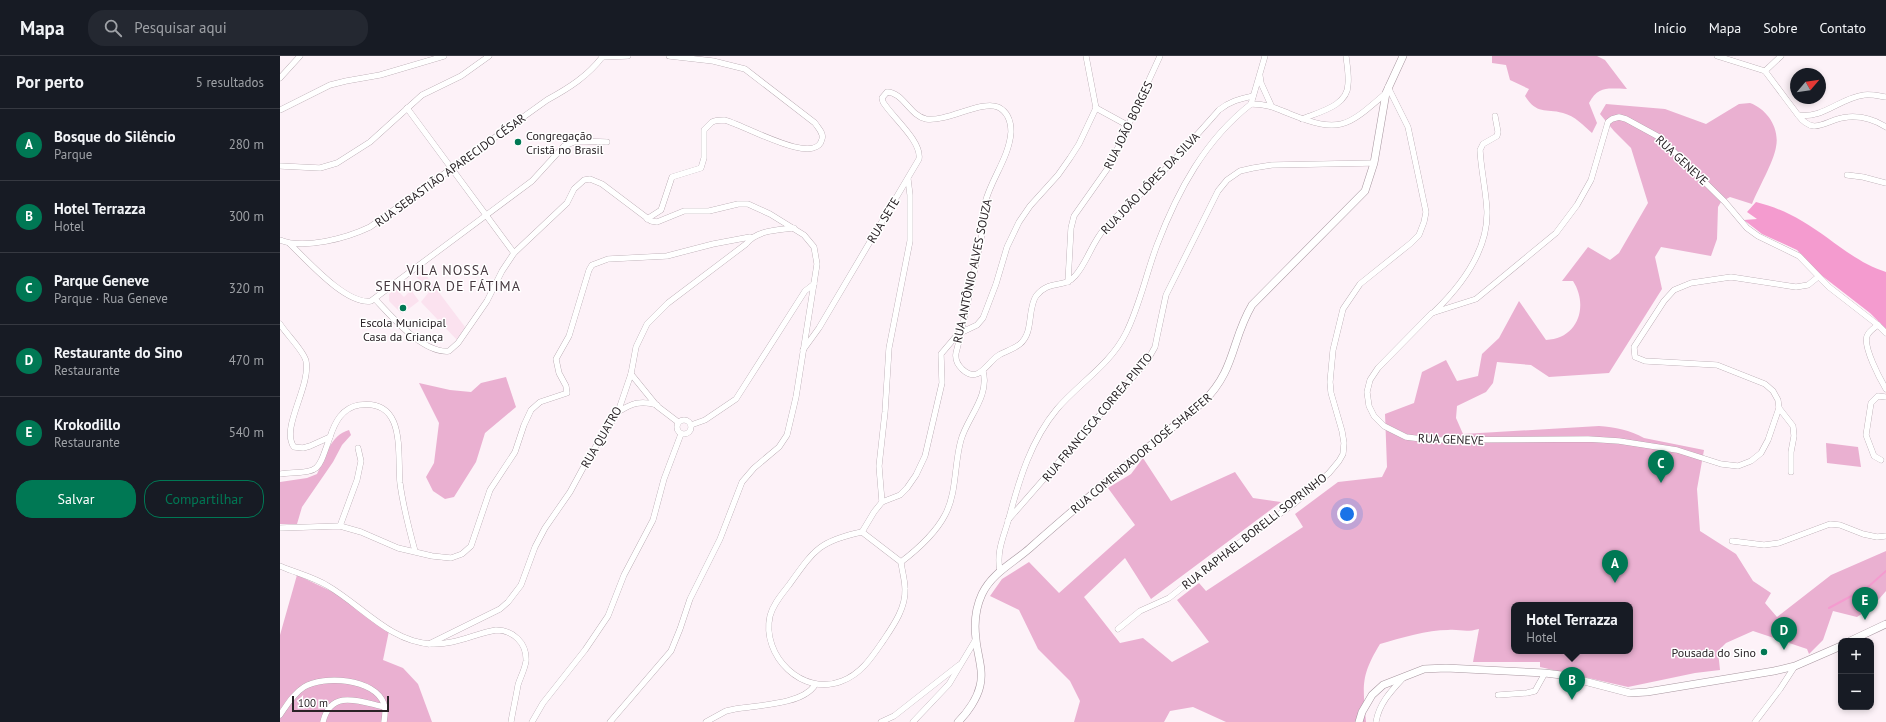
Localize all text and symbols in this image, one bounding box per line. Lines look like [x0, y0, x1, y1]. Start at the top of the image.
search box [88, 10, 368, 46]
text: Mapa [20, 16, 64, 40]
icon: search [102, 17, 124, 39]
text: Pesquisar aqui [134, 18, 227, 37]
text: Início [1654, 19, 1687, 37]
text: Mapa [1709, 19, 1741, 37]
text: Sobre [1763, 19, 1798, 37]
text: Contato [1820, 19, 1866, 37]
north arrow [1790, 68, 1826, 104]
text: Por perto [16, 71, 84, 93]
text: 5 resultados [196, 74, 264, 91]
street label: RUA JOÃO BORGES [1100, 78, 1156, 172]
street label: RUA SEBASTIÃO APARECIDO CÉSAR [372, 110, 528, 230]
text: Bosque do Silêncio [54, 127, 176, 146]
place label: Congregação Cristã no Brasil [526, 128, 604, 157]
street label: RUA JOÃO LÓPES DA SILVA [1097, 129, 1203, 237]
street label: RUA GENEVE [1653, 132, 1711, 188]
text: A [25, 136, 33, 153]
text: 280 m [229, 136, 264, 153]
marker: Congregação Cristã no Brasil [513, 137, 523, 147]
text: Parque [54, 146, 92, 163]
street label: RUA SETE [864, 194, 902, 246]
street label: RUA ANTÔNIO ALVES SOUZA [949, 198, 995, 344]
text: Hotel Terrazza [54, 199, 146, 218]
text: B [25, 208, 33, 225]
text: 300 m [229, 208, 264, 225]
text: Hotel [54, 218, 84, 235]
district label: VILA NOSSA SENHORA DE FÁTIMA [375, 261, 521, 295]
text: Parque Geneve [54, 271, 149, 290]
text: C [25, 280, 33, 297]
text: 320 m [229, 280, 264, 297]
text: Parque · Rua Geneve [54, 290, 168, 307]
marker: Escola Municipal Casa da Criança [398, 303, 408, 313]
place label: Escola Municipal Casa da Criança [360, 315, 447, 344]
text: Restaurante do Sino [54, 343, 183, 362]
street label: RUA FRANCISCA CORREA PINTO [1039, 350, 1155, 484]
text: D [25, 352, 33, 369]
text: 470 m [229, 352, 264, 369]
text: Restaurante [54, 362, 120, 379]
street label: RUA COMENDADOR JOSÉ SHAEFER [1067, 389, 1215, 517]
street label: RUA QUATRO [577, 404, 625, 470]
text: Krokodillo [54, 415, 121, 434]
text: E [26, 424, 32, 441]
text: 540 m [229, 424, 264, 441]
street label: RUA GENEVE [1418, 430, 1484, 448]
text: Restaurante [54, 434, 120, 451]
pin: C [1648, 450, 1674, 483]
street label: RUA RAPHAEL BORELLI SOPRINHO [1179, 470, 1329, 592]
button: Salvar [16, 480, 136, 518]
button: Compartilhar [144, 480, 264, 518]
your location [1337, 504, 1357, 524]
pin: A [1602, 550, 1628, 583]
pin: E [1852, 587, 1878, 620]
popup [1511, 602, 1633, 654]
text: Hotel Terrazza [1526, 610, 1618, 629]
pin: D [1771, 617, 1797, 650]
text: Hotel [1526, 629, 1557, 646]
map controls [1838, 638, 1874, 710]
button: + [1838, 638, 1874, 674]
place label: Pousada do Sino [1672, 645, 1756, 660]
marker: Pousada do Sino [1759, 647, 1769, 657]
pin: B [1559, 667, 1585, 700]
button: − [1838, 674, 1874, 710]
scale bar [292, 694, 389, 713]
text: 100 m [298, 696, 328, 710]

